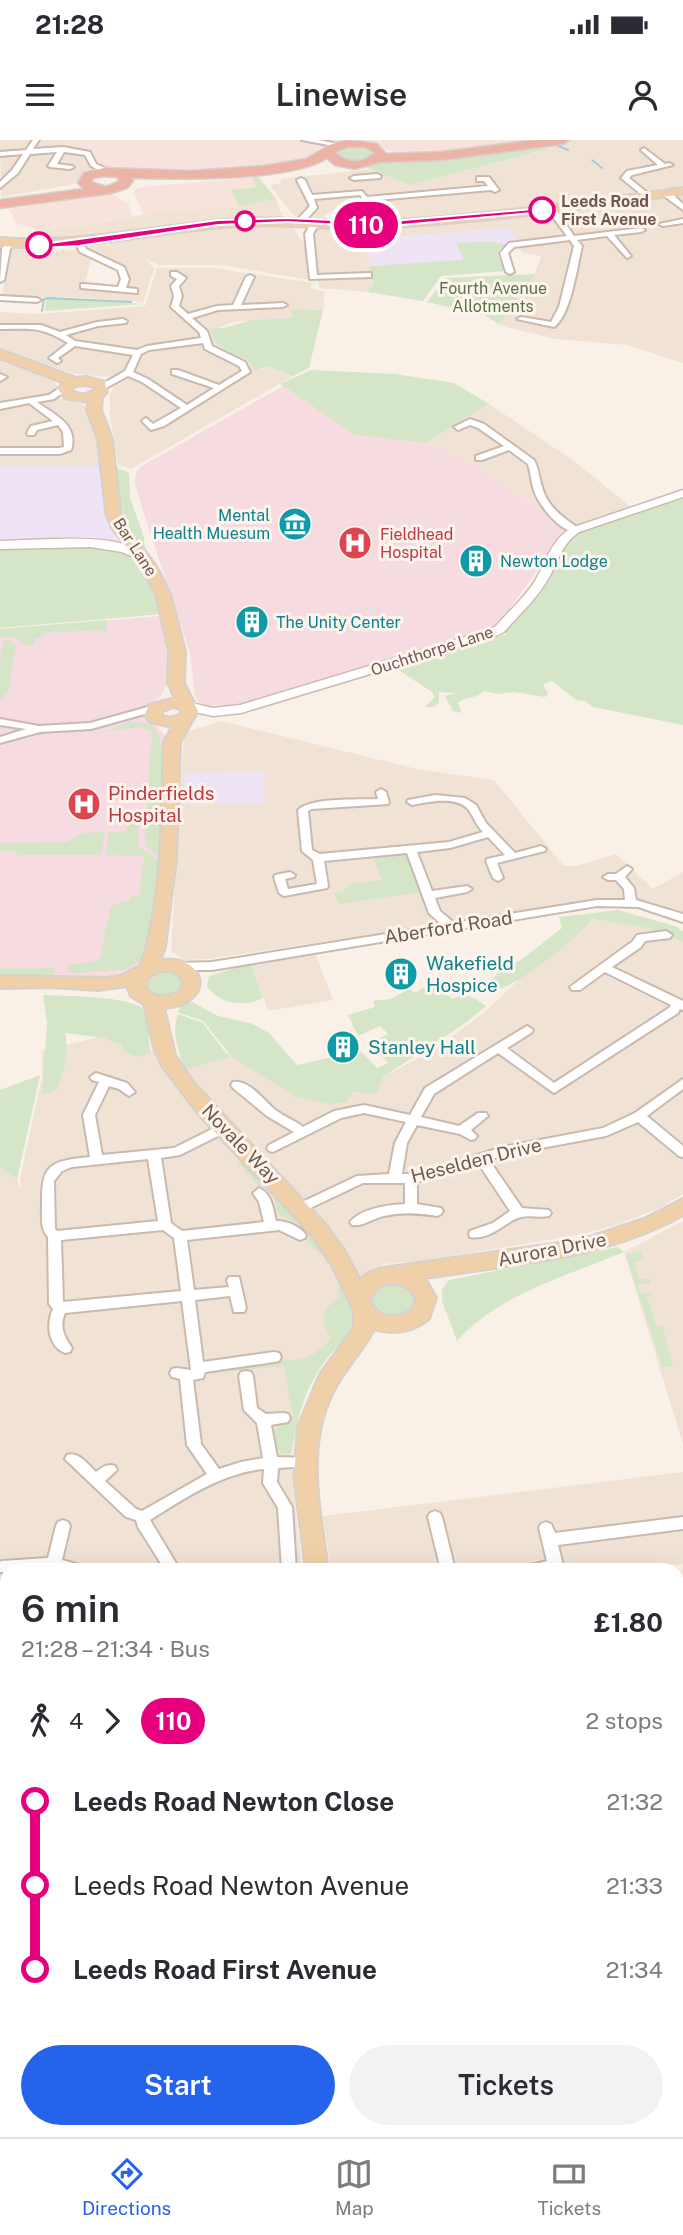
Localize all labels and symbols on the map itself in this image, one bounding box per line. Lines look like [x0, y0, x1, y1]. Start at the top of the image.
place label: Leeds Road First Avenue [561, 192, 656, 229]
marker: Leeds Road First Avenue [529, 197, 555, 223]
line badge: 110 [326, 202, 406, 248]
unlabelled marker [235, 211, 255, 231]
unlabelled marker [26, 232, 52, 258]
park label: Fourth Avenue Allotments [439, 279, 547, 316]
museum icon: Mental Health Muesum [276, 505, 314, 543]
place label: Mental Health Muesum [153, 506, 270, 543]
street label: Bar Lane [109, 514, 161, 580]
hospital icon: Fieldhead Hospital [336, 524, 374, 562]
place label: Fieldhead Hospital [380, 525, 453, 562]
building icon: Newton Lodge [457, 542, 495, 580]
place label: Newton Lodge [500, 552, 608, 571]
building icon: The Unity Center [233, 603, 271, 641]
place label: The Unity Center [276, 613, 401, 632]
street label: Ouchthorpe Lane [368, 622, 496, 680]
place label: Pinderfields Hospital [108, 782, 214, 826]
hospital icon: Pinderfields Hospital [65, 785, 103, 823]
street label: Aberford Road [382, 906, 514, 948]
place label: Wakefield Hospice [426, 952, 514, 996]
building icon: Wakefield Hospice [382, 955, 420, 993]
building icon: Stanley Hall [324, 1028, 362, 1066]
place label: Stanley Hall [368, 1036, 476, 1058]
street label: Novale Way [198, 1100, 284, 1188]
street label: Heselden Drive [408, 1133, 544, 1187]
street label: Aurora Drive [496, 1228, 608, 1270]

